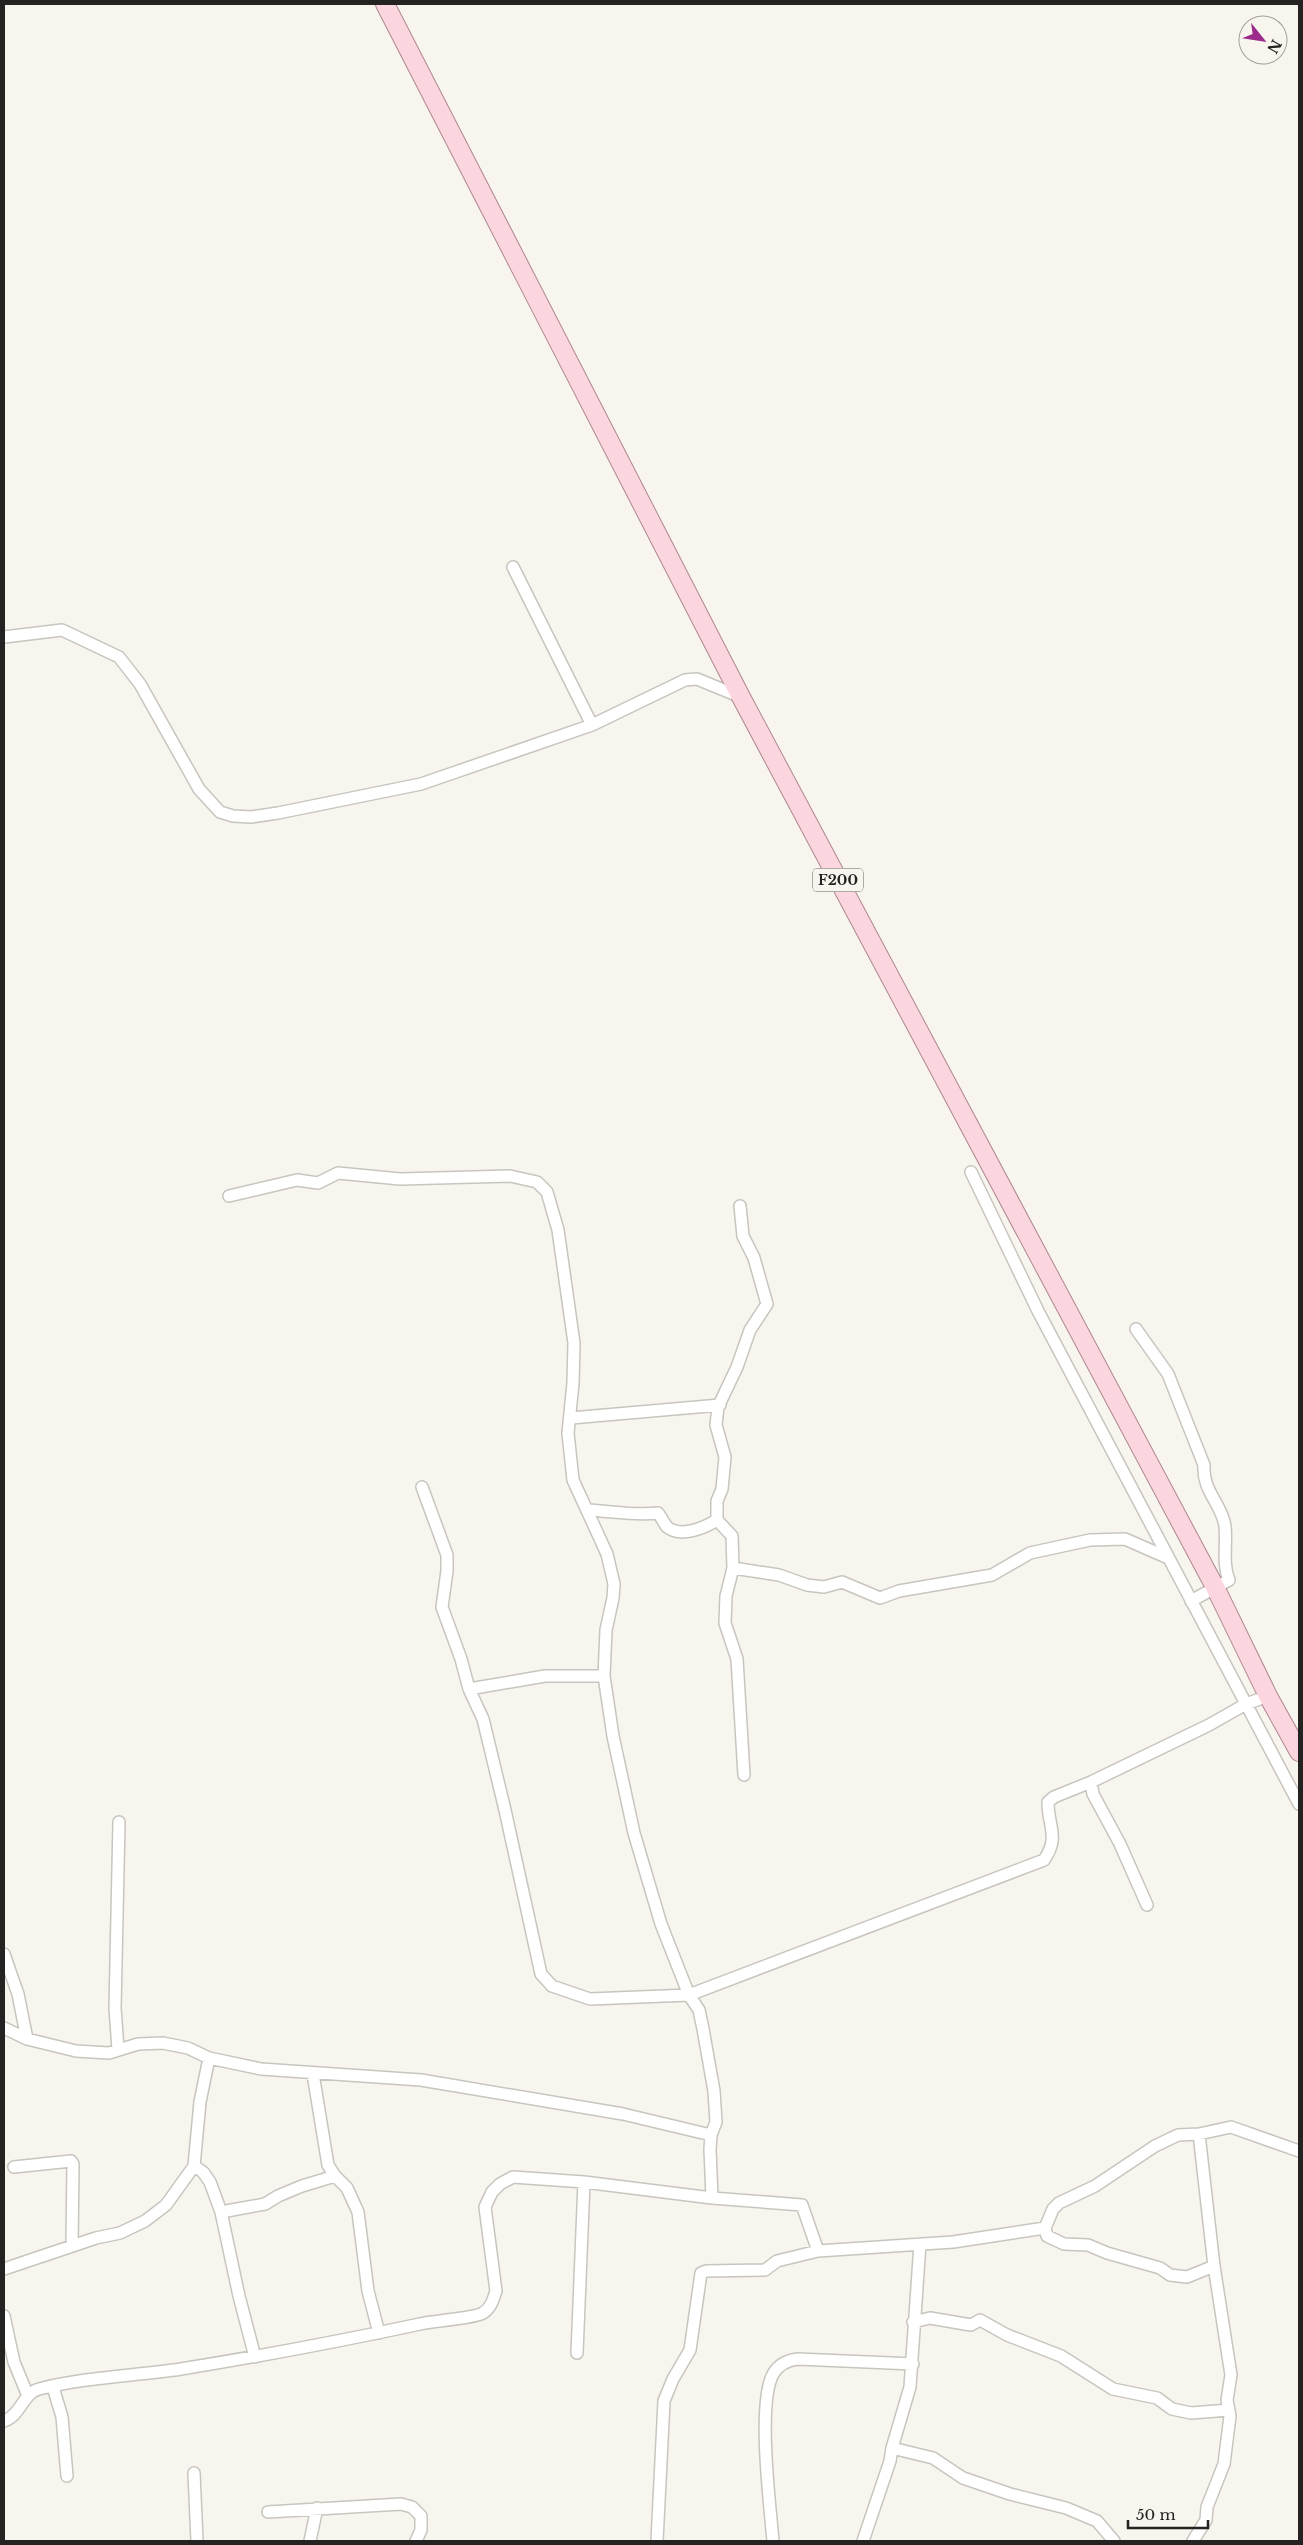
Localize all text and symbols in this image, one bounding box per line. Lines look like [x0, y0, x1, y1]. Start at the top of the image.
north arrow [1238, 15, 1288, 65]
text: N [1263, 36, 1285, 57]
road number: F200 [813, 868, 863, 892]
scale bar [1128, 2498, 1208, 2530]
text: 50 m [1136, 2505, 1176, 2524]

